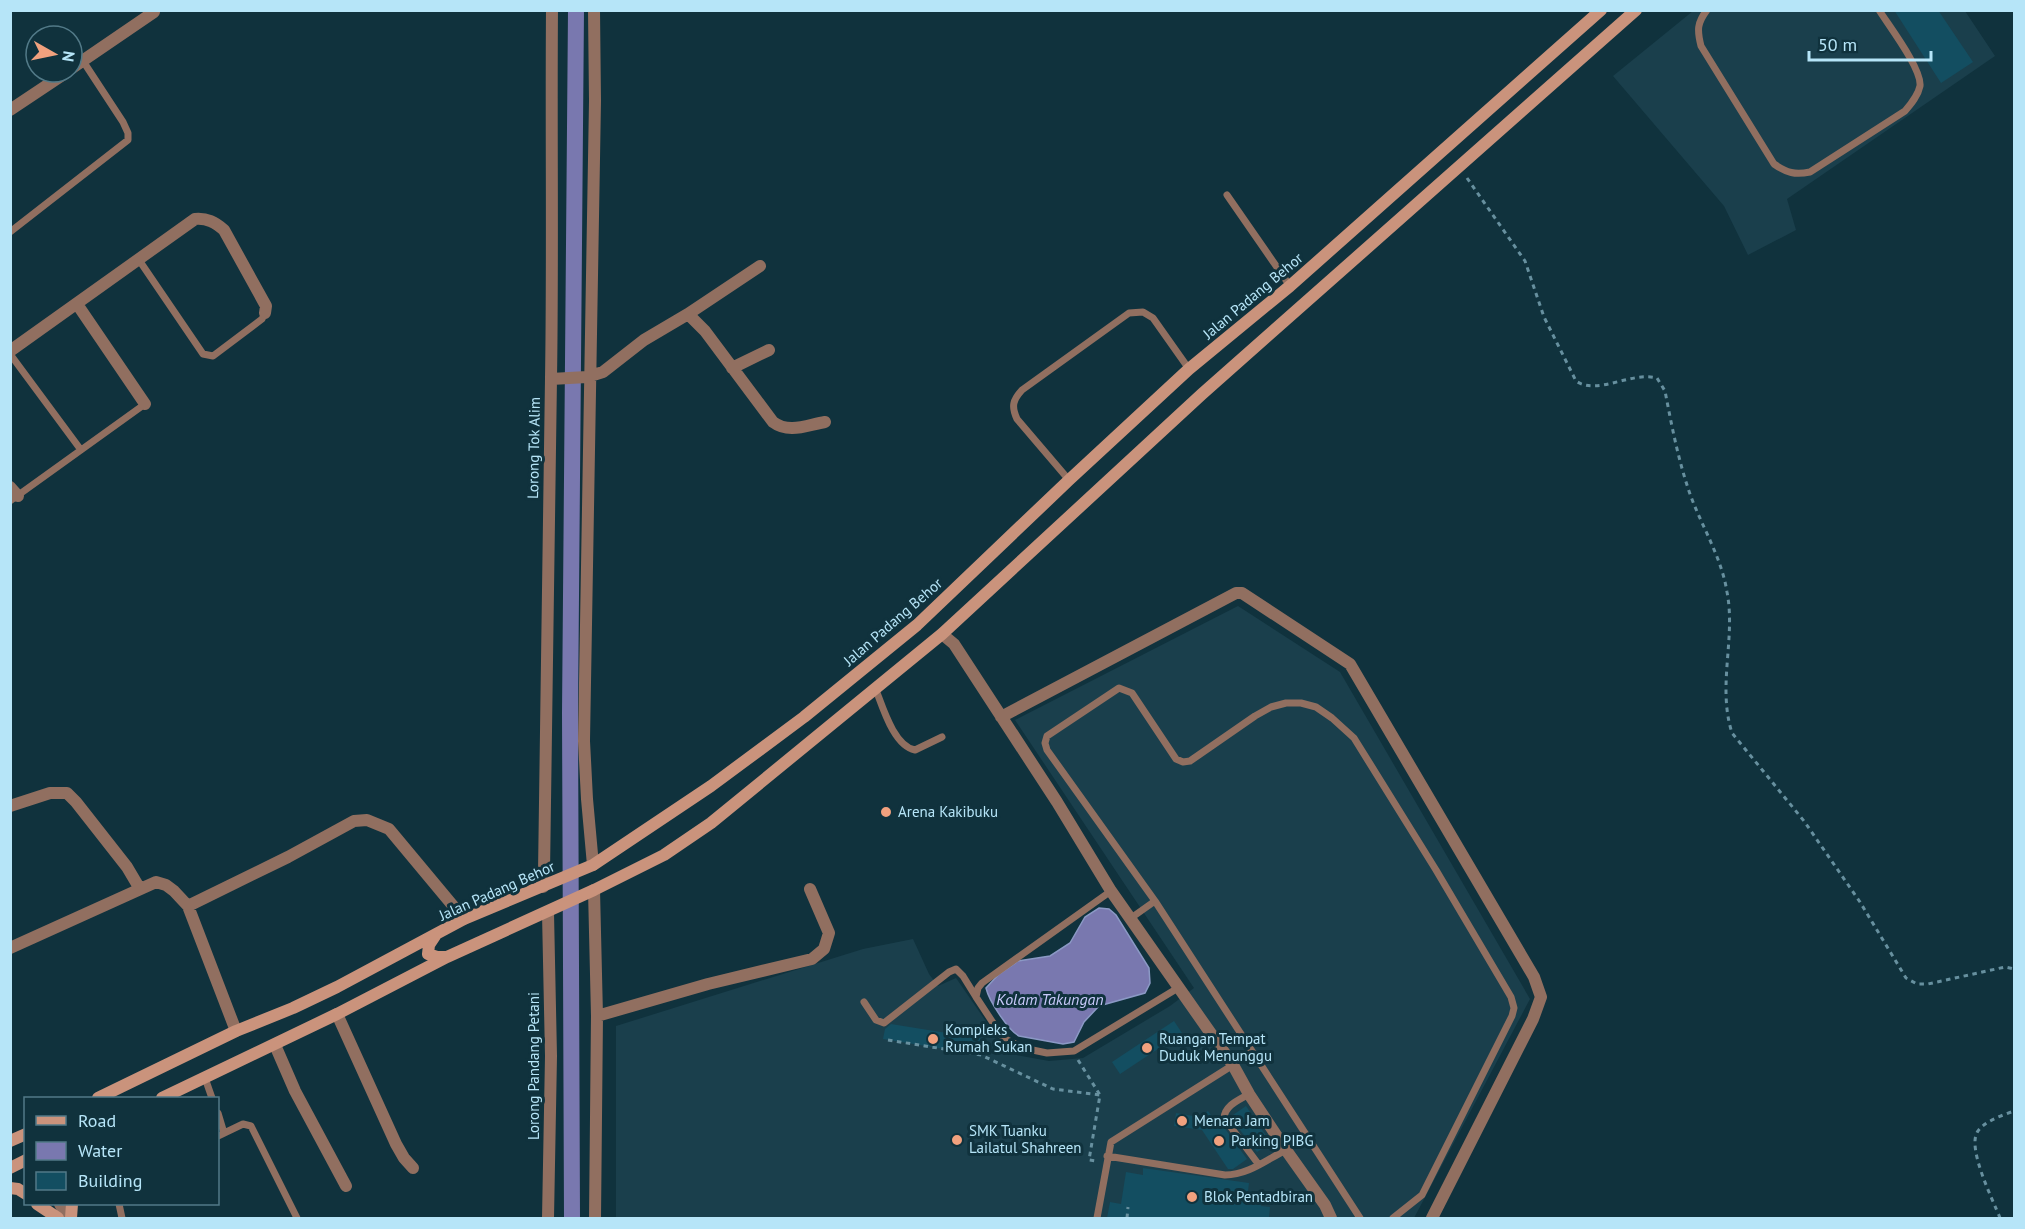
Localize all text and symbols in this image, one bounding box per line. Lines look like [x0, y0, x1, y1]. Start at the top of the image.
north arrow [24, 24, 84, 84]
scale bar [1809, 24, 1930, 62]
text: 50 m [1818, 33, 1857, 56]
text: N [58, 50, 80, 63]
street label: Jalan Padang Behor [1198, 248, 1307, 344]
street label: Lorong Tok Alim [523, 397, 544, 499]
street label: Jalan Padang Behor [839, 574, 946, 670]
place label: Arena Kakibuku [898, 802, 998, 821]
marker: Arena Kakibuku [879, 805, 893, 819]
street label: Jalan Padang Behor [435, 857, 558, 925]
water label: Kolam Takungan [996, 989, 1104, 1009]
street label: Lorong Pandang Petani [524, 992, 543, 1140]
place label: Kompleks Rumah Sukan [945, 1020, 1033, 1056]
place label: Ruangan Tempat Duduk Menunggu [1159, 1029, 1272, 1065]
marker: Kompleks Rumah Sukan [926, 1032, 940, 1046]
marker: Ruangan Tempat Duduk Menunggu [1140, 1041, 1154, 1055]
legend [24, 1097, 219, 1205]
text: Road [78, 1109, 116, 1132]
place label: Menara Jam [1194, 1111, 1270, 1130]
marker: Menara Jam [1175, 1114, 1189, 1128]
place label: SMK Tuanku Lailatul Shahreen [969, 1121, 1082, 1157]
place label: Parking PIBG [1231, 1131, 1314, 1150]
marker: SMK Tuanku Lailatul Shahreen [950, 1133, 964, 1147]
marker: Parking PIBG [1212, 1134, 1226, 1148]
text: Water [78, 1139, 122, 1162]
text: Building [78, 1169, 142, 1192]
place label: Blok Pentadbiran [1204, 1187, 1313, 1206]
marker: Blok Pentadbiran [1185, 1190, 1199, 1204]

